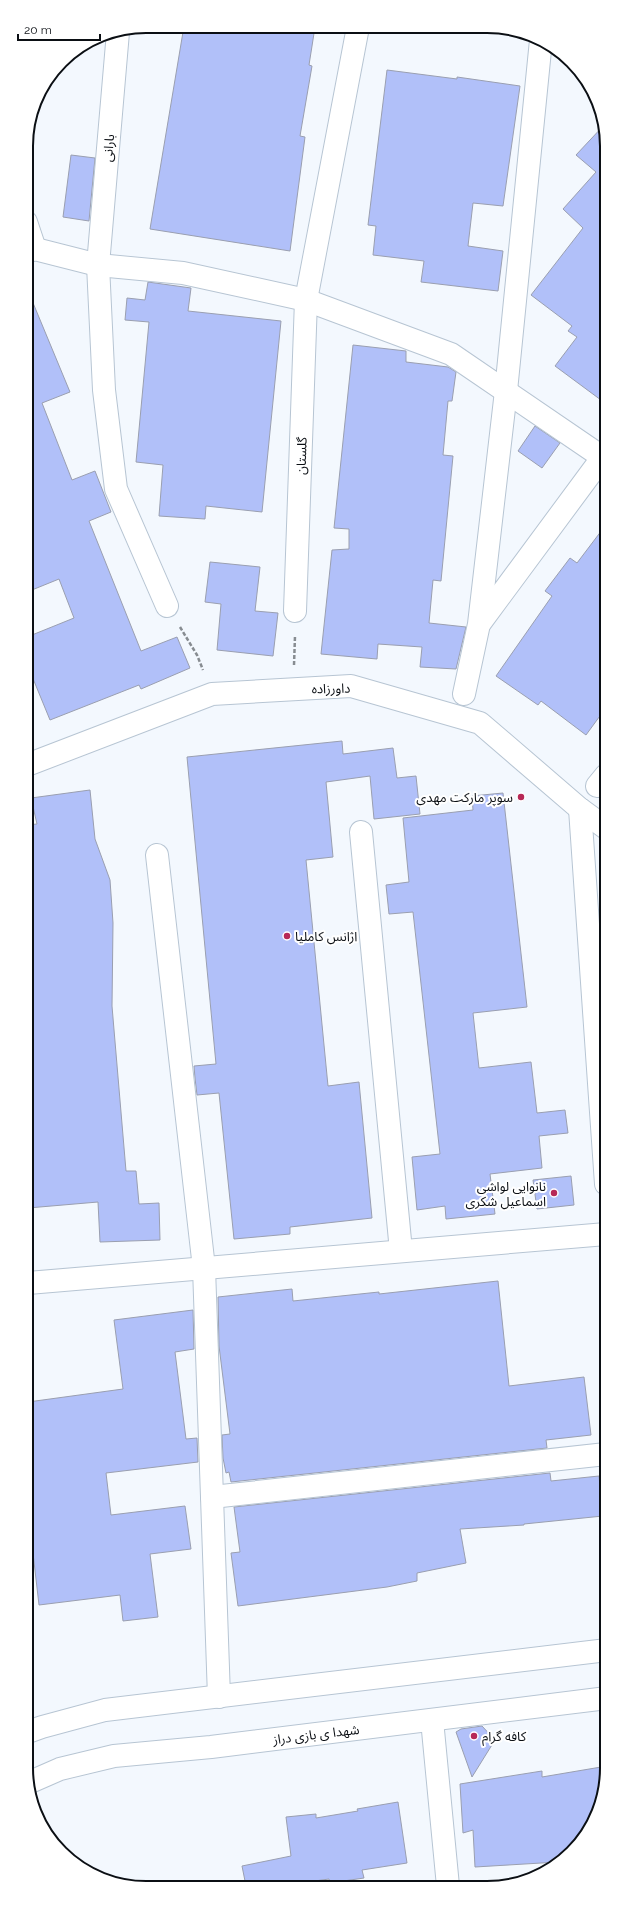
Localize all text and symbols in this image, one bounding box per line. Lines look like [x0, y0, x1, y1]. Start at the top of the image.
scale bar [18, 16, 100, 42]
text: 20 m [24, 23, 52, 37]
street label: بارانی [100, 133, 118, 163]
street label: گلستان [293, 436, 311, 475]
street label: داورزاده [311, 681, 351, 696]
place label: سوپر مارکت مهدی [416, 790, 513, 807]
marker: سوپر مارکت مهدی [516, 792, 526, 802]
place label: اژانس کاملیا [295, 929, 357, 945]
marker: اژانس کاملیا [282, 931, 292, 941]
place label: نانوایی لواشی اسماعیل شکری [465, 1179, 546, 1210]
marker: نانوایی لواشی اسماعیل شکری [549, 1188, 559, 1198]
street label: شهدا ی بازی دراز [271, 1722, 360, 1748]
place label: کافه گرام [482, 1729, 527, 1746]
marker: کافه گرام [469, 1731, 479, 1741]

